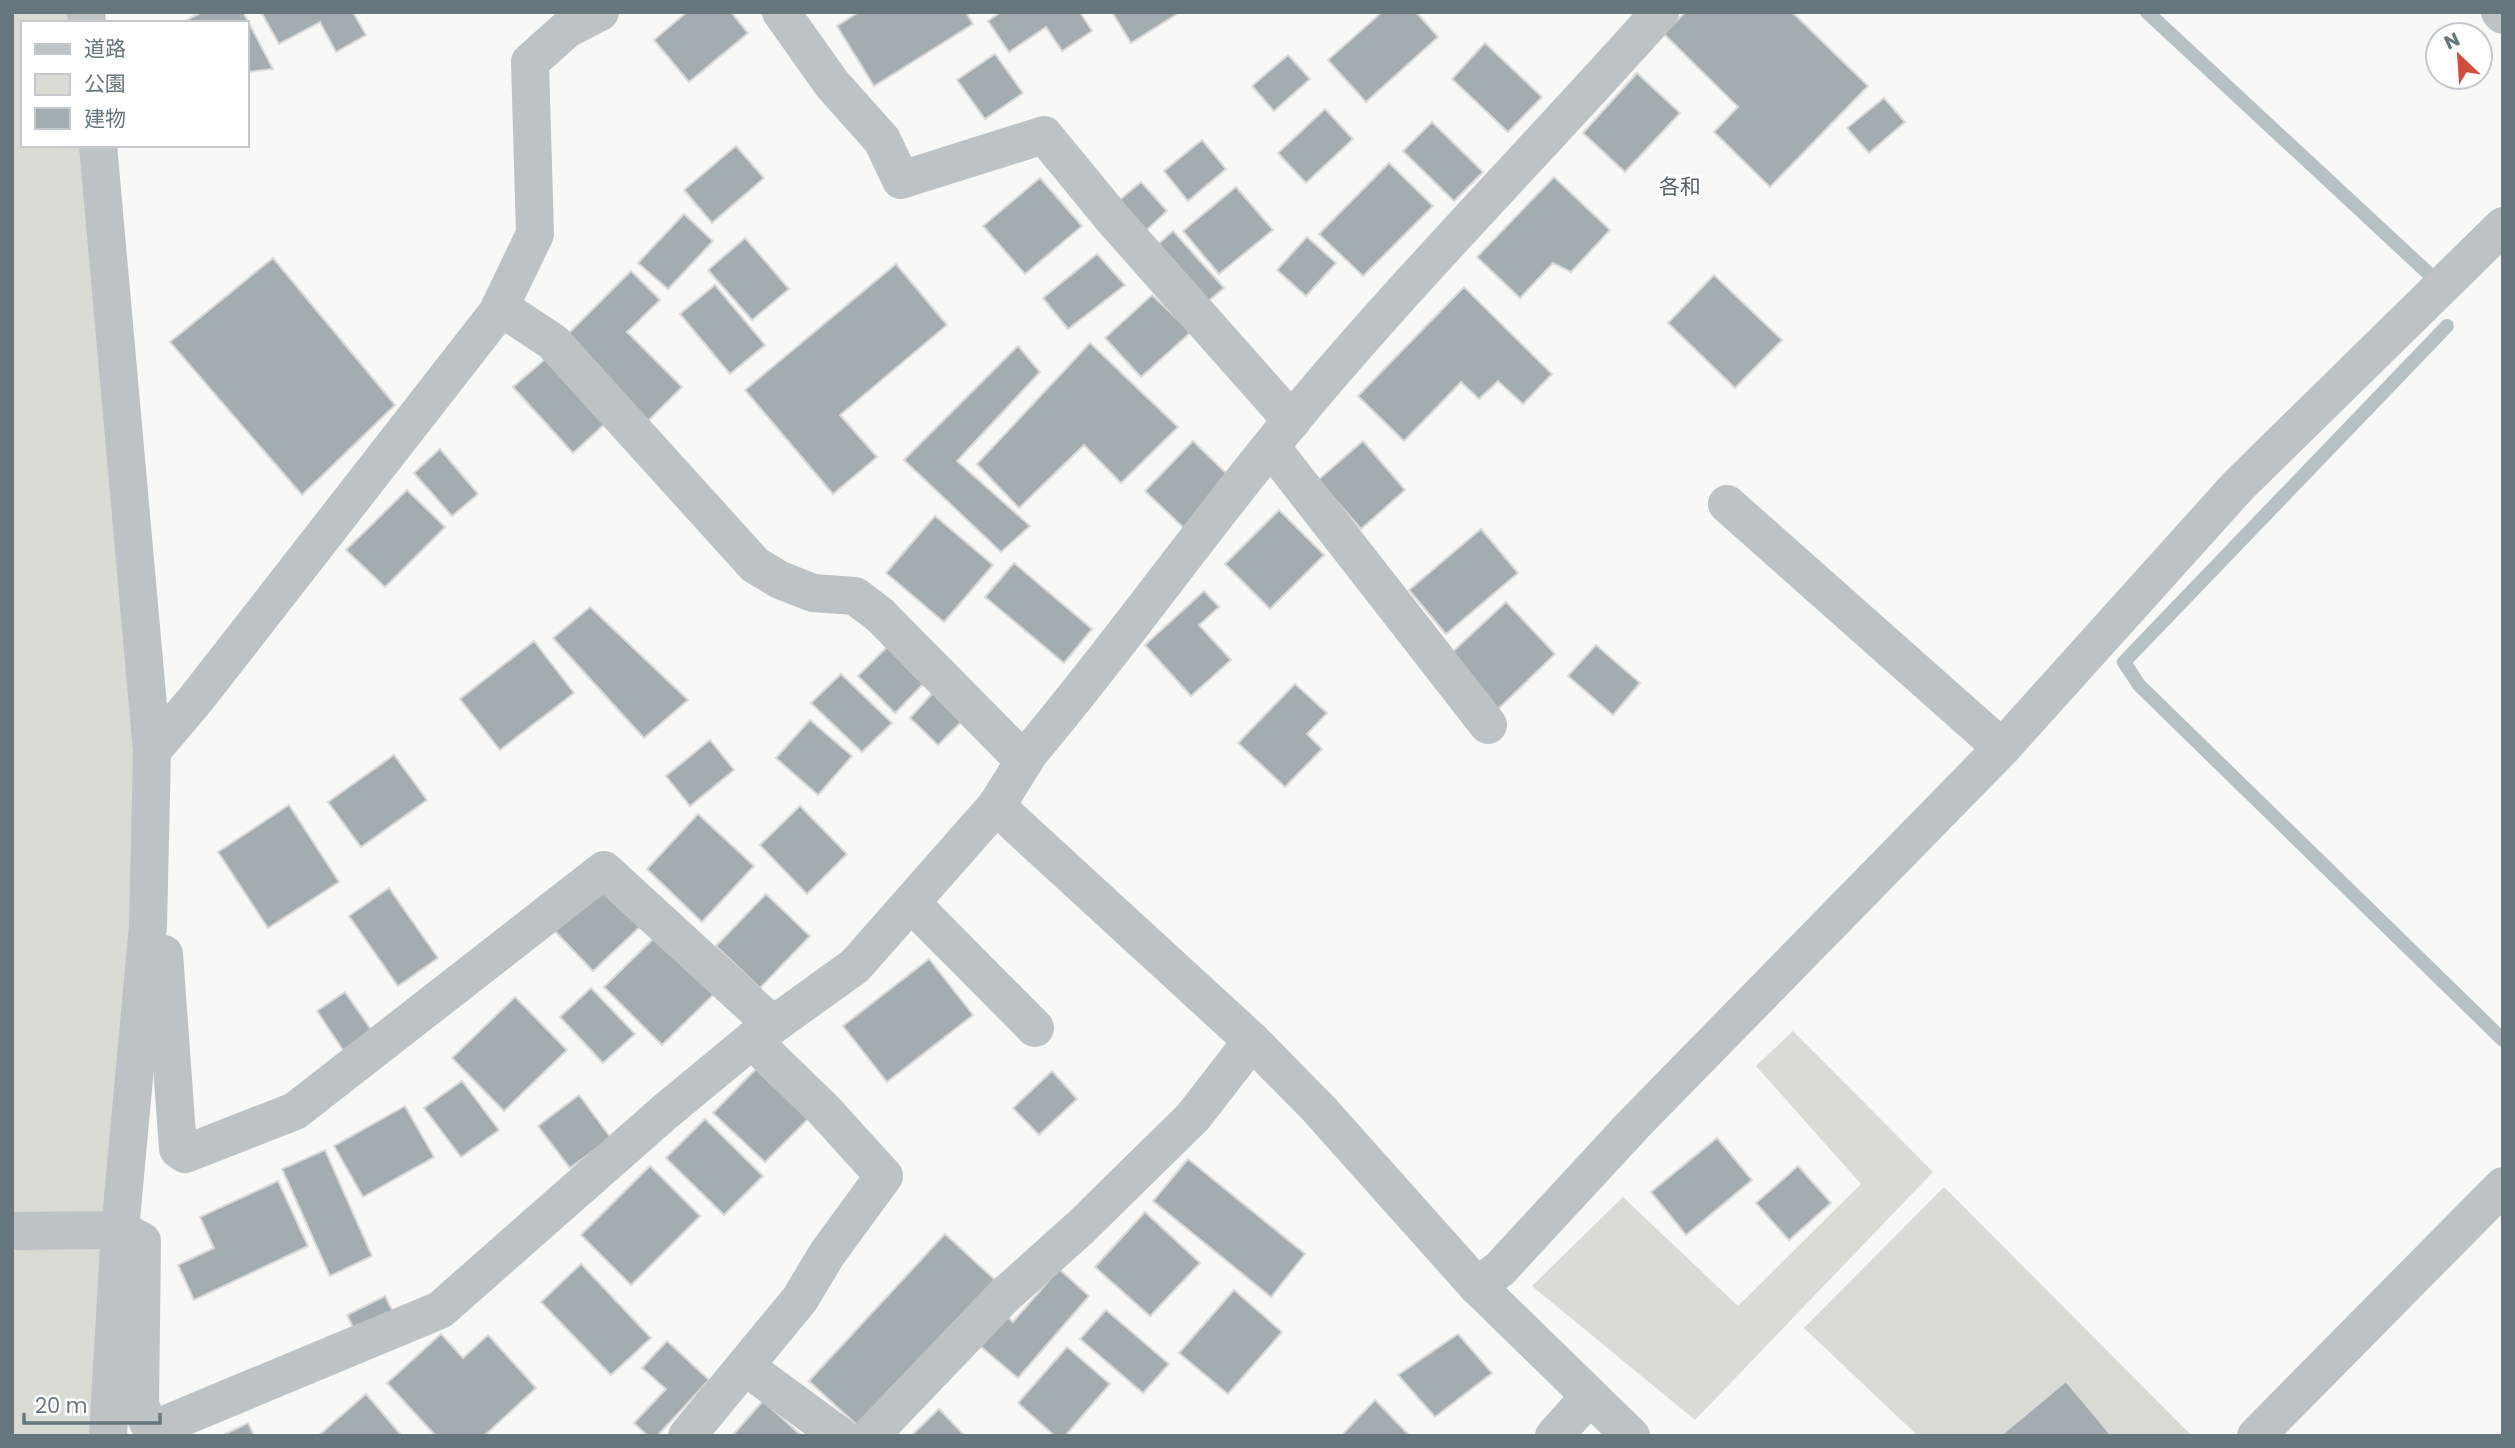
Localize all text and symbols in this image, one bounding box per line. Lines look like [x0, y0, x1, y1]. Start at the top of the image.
legend [21, 21, 248, 147]
north arrow [2424, 21, 2494, 91]
text: N [2440, 26, 2464, 56]
text: 道路 [84, 34, 126, 63]
text: 公園 [84, 69, 126, 98]
text: 建物 [84, 104, 126, 133]
district label: 各和 [1659, 172, 1701, 201]
scale bar [24, 1382, 161, 1426]
text: 20 m [35, 1391, 88, 1420]

